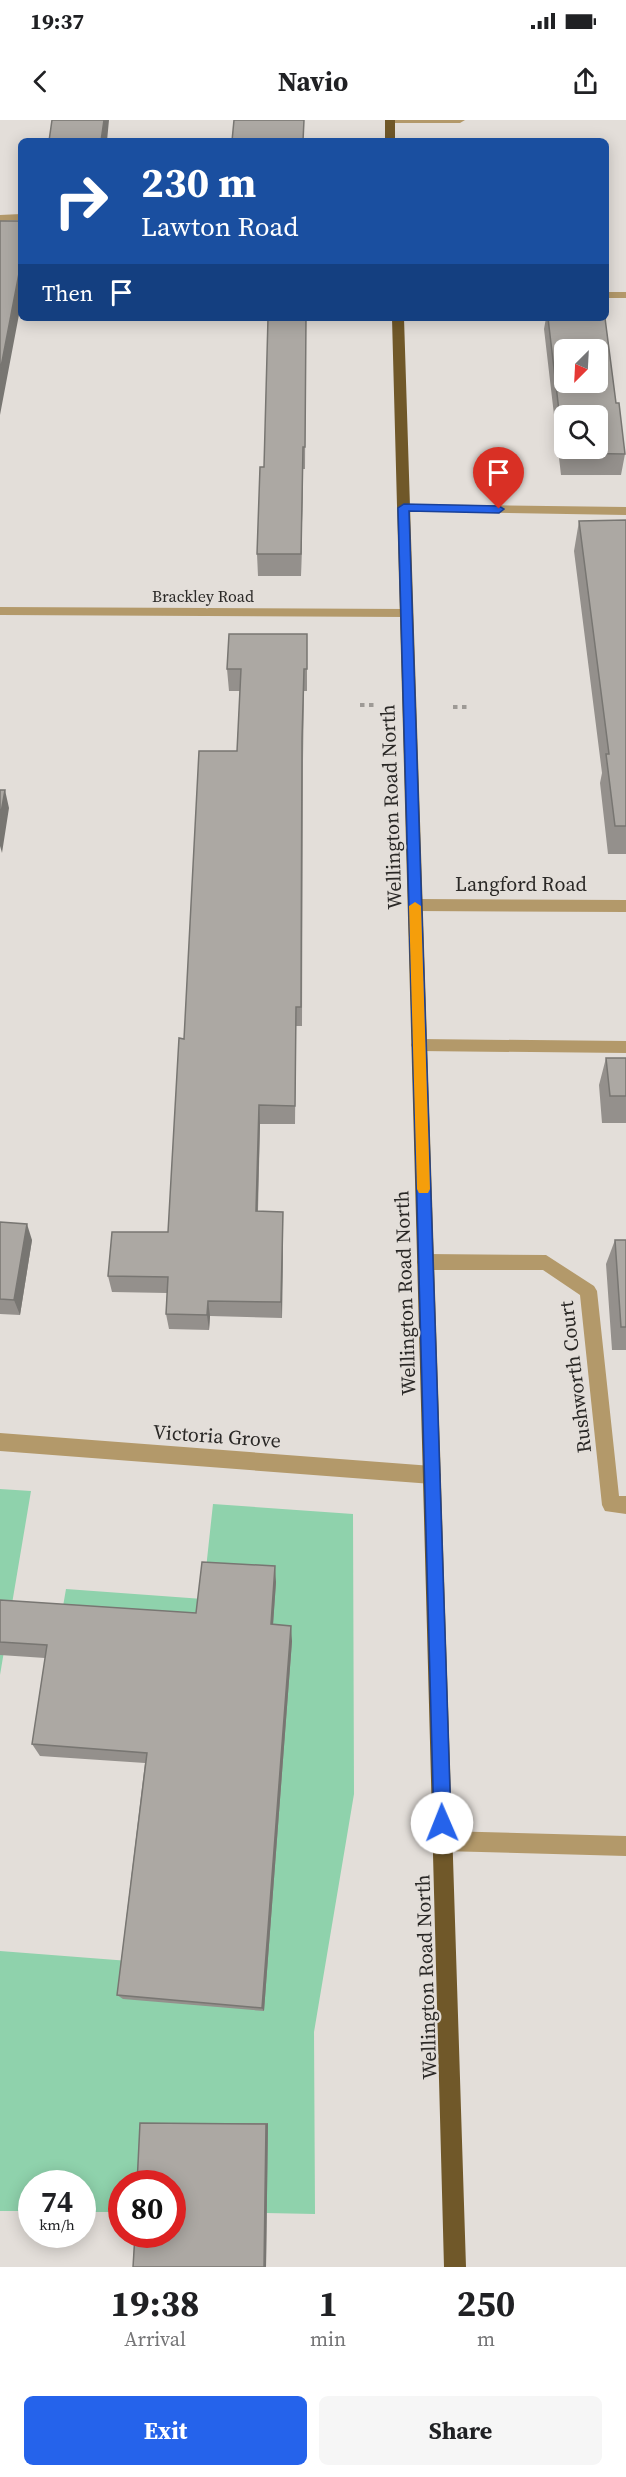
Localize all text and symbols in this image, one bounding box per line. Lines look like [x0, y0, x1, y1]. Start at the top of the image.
text: 19:37 [30, 6, 84, 36]
text: Navio [278, 63, 348, 100]
icon: back [24, 65, 57, 98]
icon: share [569, 65, 602, 98]
text: 230 m [141, 153, 256, 211]
icon: right [42, 162, 120, 240]
text: Lawton Road [141, 208, 299, 245]
icon: arrive [105, 276, 138, 309]
text: Then [42, 278, 93, 308]
north arrow [554, 339, 608, 393]
map controls [554, 339, 608, 459]
button: search [554, 405, 608, 459]
pin [473, 447, 524, 509]
icon: arrive [482, 456, 515, 489]
street label: Brackley Road [152, 585, 254, 607]
street label: Wellington Road North [373, 704, 409, 910]
street label: Langford Road [455, 870, 588, 898]
street label: Wellington Road North [387, 1190, 423, 1396]
street label: Rushworth Court [552, 1299, 598, 1454]
street label: Victoria Grove [152, 1418, 282, 1454]
position arrow [410, 1791, 474, 1855]
street label: Wellington Road North [408, 1874, 444, 2080]
speed limit sign: 80 [108, 2170, 186, 2248]
text: 74 [41, 2181, 73, 2222]
text: km/h [39, 2214, 75, 2235]
text: 19:38 [111, 2279, 199, 2328]
text: 1 [318, 2279, 338, 2328]
text: 250 [457, 2279, 515, 2328]
text: Arrival [124, 2325, 186, 2353]
text: min [310, 2325, 346, 2353]
text: m [477, 2325, 495, 2353]
button: Exit [24, 2396, 307, 2465]
button: Share [319, 2396, 602, 2465]

